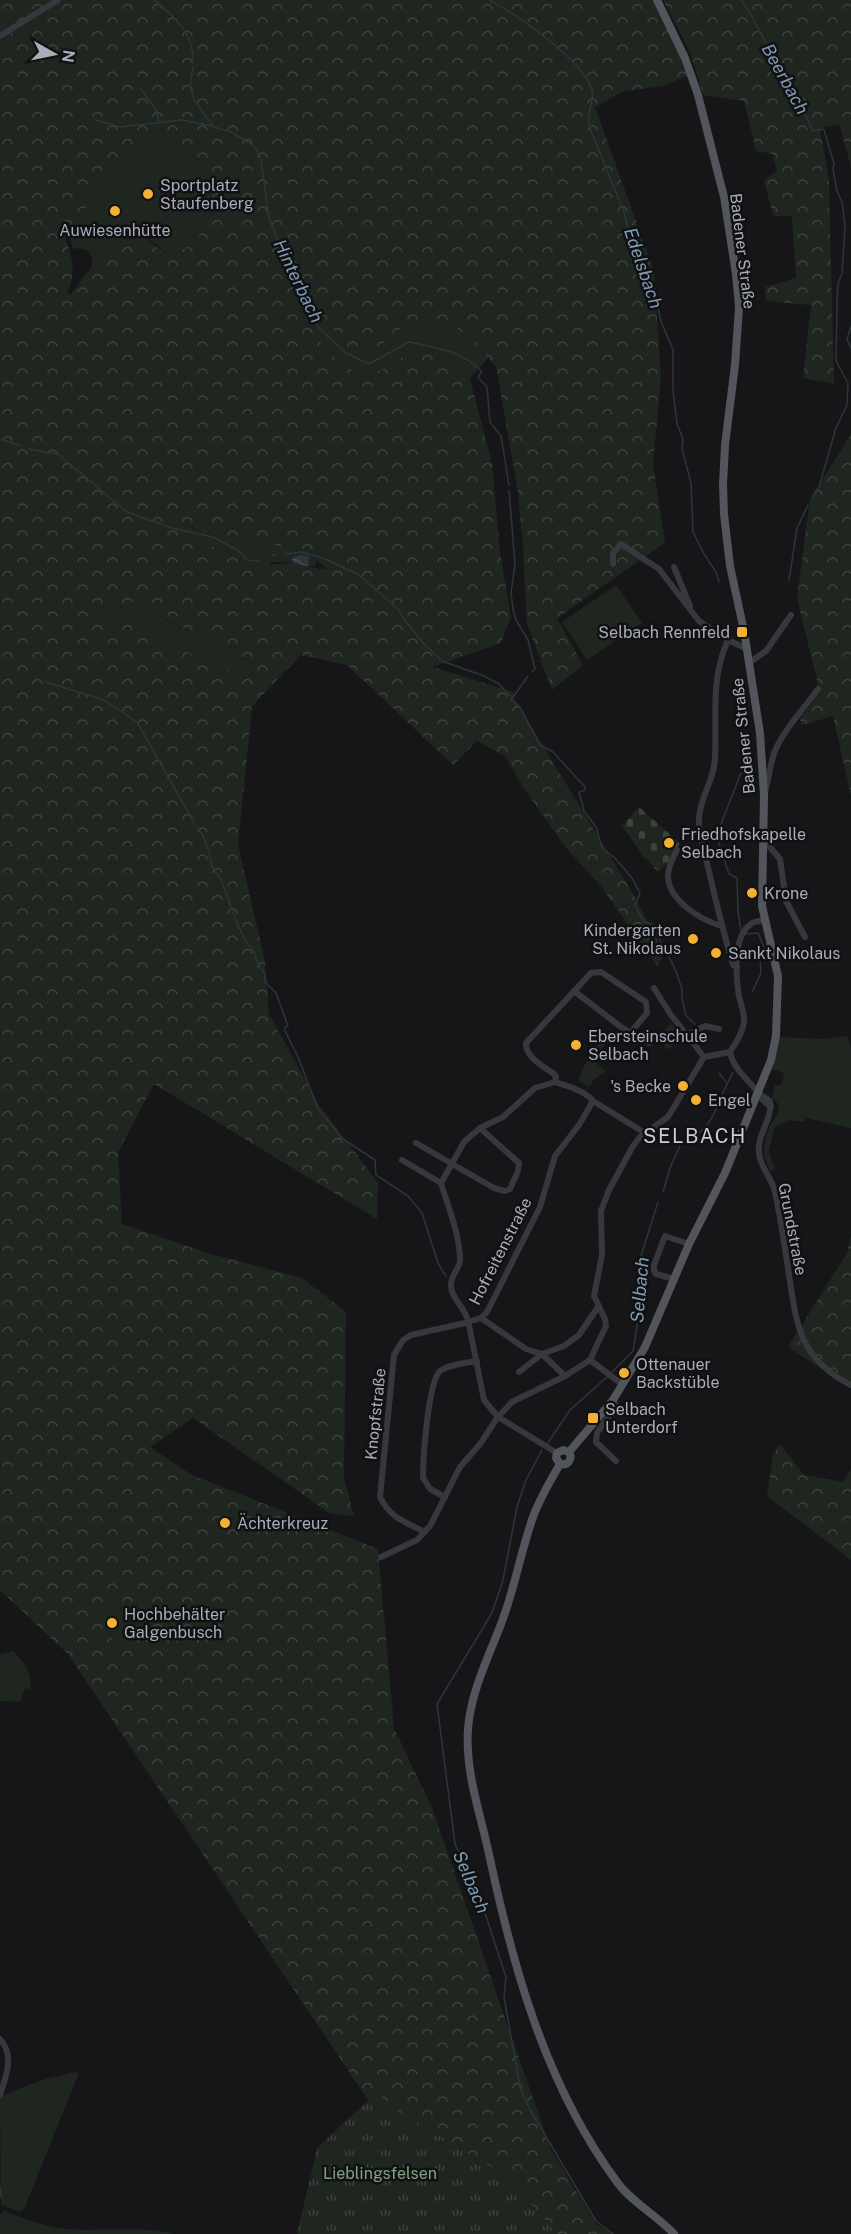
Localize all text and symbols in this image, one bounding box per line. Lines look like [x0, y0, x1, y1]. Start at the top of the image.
north arrow [24, 24, 84, 84]
water label: Beerbach [757, 40, 813, 118]
text: N [58, 49, 79, 64]
place label: Sportplatz Staufenberg [160, 176, 254, 213]
marker: Sportplatz Staufenberg [141, 187, 155, 201]
street label: Badener Straße [726, 192, 759, 310]
marker: Auwiesenhütte [108, 204, 122, 218]
place label: Auwiesenhütte [59, 221, 171, 240]
water label: Edelsbach [620, 225, 667, 311]
water label: Hinterbach [269, 236, 328, 326]
place label: Selbach Rennfeld [598, 623, 730, 642]
marker: Selbach Rennfeld [735, 625, 749, 639]
street label: Badener Straße [728, 677, 759, 795]
place label: Friedhofskapelle Selbach [681, 825, 806, 862]
marker: Friedhofskapelle Selbach [662, 836, 676, 850]
place label: Krone [764, 884, 808, 903]
marker: Krone [745, 886, 759, 900]
place label: Kindergarten St. Nikolaus [583, 921, 681, 958]
marker: Kindergarten St. Nikolaus [686, 932, 700, 946]
place label: Sankt Nikolaus [728, 944, 840, 963]
marker: Sankt Nikolaus [709, 946, 723, 960]
place label: Ebersteinschule Selbach [588, 1027, 708, 1064]
marker: Ebersteinschule Selbach [569, 1038, 583, 1052]
place label: 's Becke [610, 1077, 671, 1096]
marker: 's Becke [676, 1079, 690, 1093]
place label: Engel [708, 1091, 751, 1110]
marker: Engel [689, 1093, 703, 1107]
district label: SELBACH [643, 1124, 747, 1148]
street label: Grundstraße [774, 1181, 811, 1277]
street label: Hofreitenstraße [465, 1194, 536, 1308]
water label: Selbach [626, 1256, 653, 1324]
place label: Ottenauer Backstüble [636, 1355, 719, 1392]
marker: Ottenauer Backstüble [617, 1366, 631, 1380]
street label: Knopfstraße [361, 1367, 390, 1461]
place label: Selbach Unterdorf [605, 1400, 678, 1437]
marker: Selbach Unterdorf [586, 1411, 600, 1425]
place label: Ächterkreuz [237, 1513, 328, 1533]
marker: Ächterkreuz [218, 1516, 232, 1530]
place label: Hochbehälter Galgenbusch [124, 1605, 225, 1642]
marker: Hochbehälter Galgenbusch [105, 1616, 119, 1630]
water label: Selbach [449, 1847, 494, 1916]
park label: Lieblingsfelsen [323, 2164, 437, 2183]

